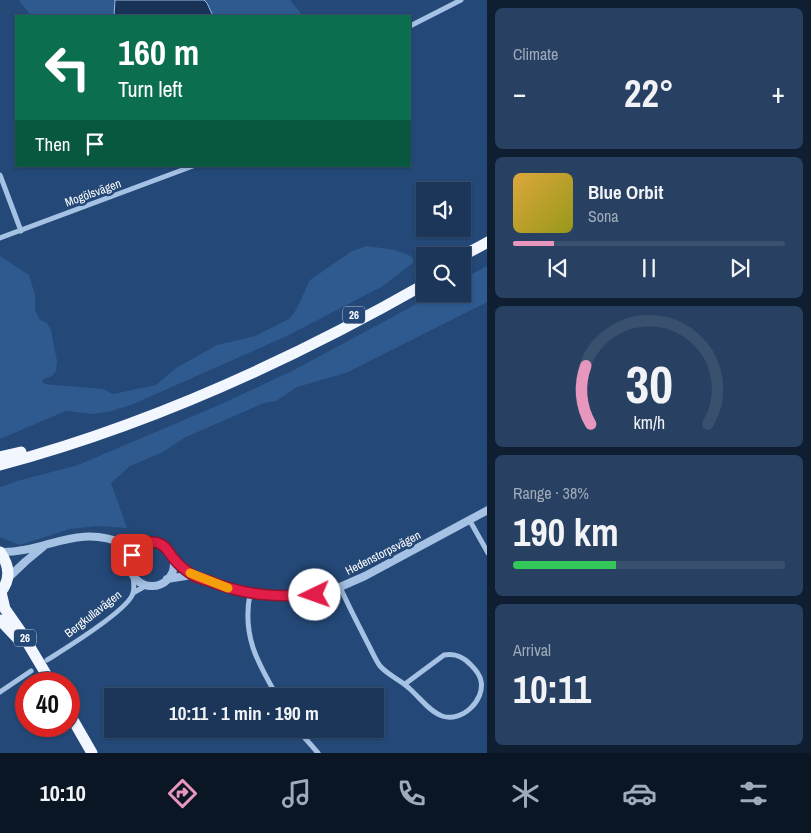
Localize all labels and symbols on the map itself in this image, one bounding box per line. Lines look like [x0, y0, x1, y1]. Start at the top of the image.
street label: Mogölsvägen [63, 175, 123, 211]
road number: 26 [343, 306, 365, 324]
street label: Hedenstorpsvägen [343, 527, 423, 579]
pin [111, 534, 153, 576]
position arrow [288, 568, 340, 620]
street label: Bergkullavägen [61, 587, 125, 641]
road number: 26 [14, 630, 36, 646]
speed limit sign: 40 [15, 672, 80, 737]

